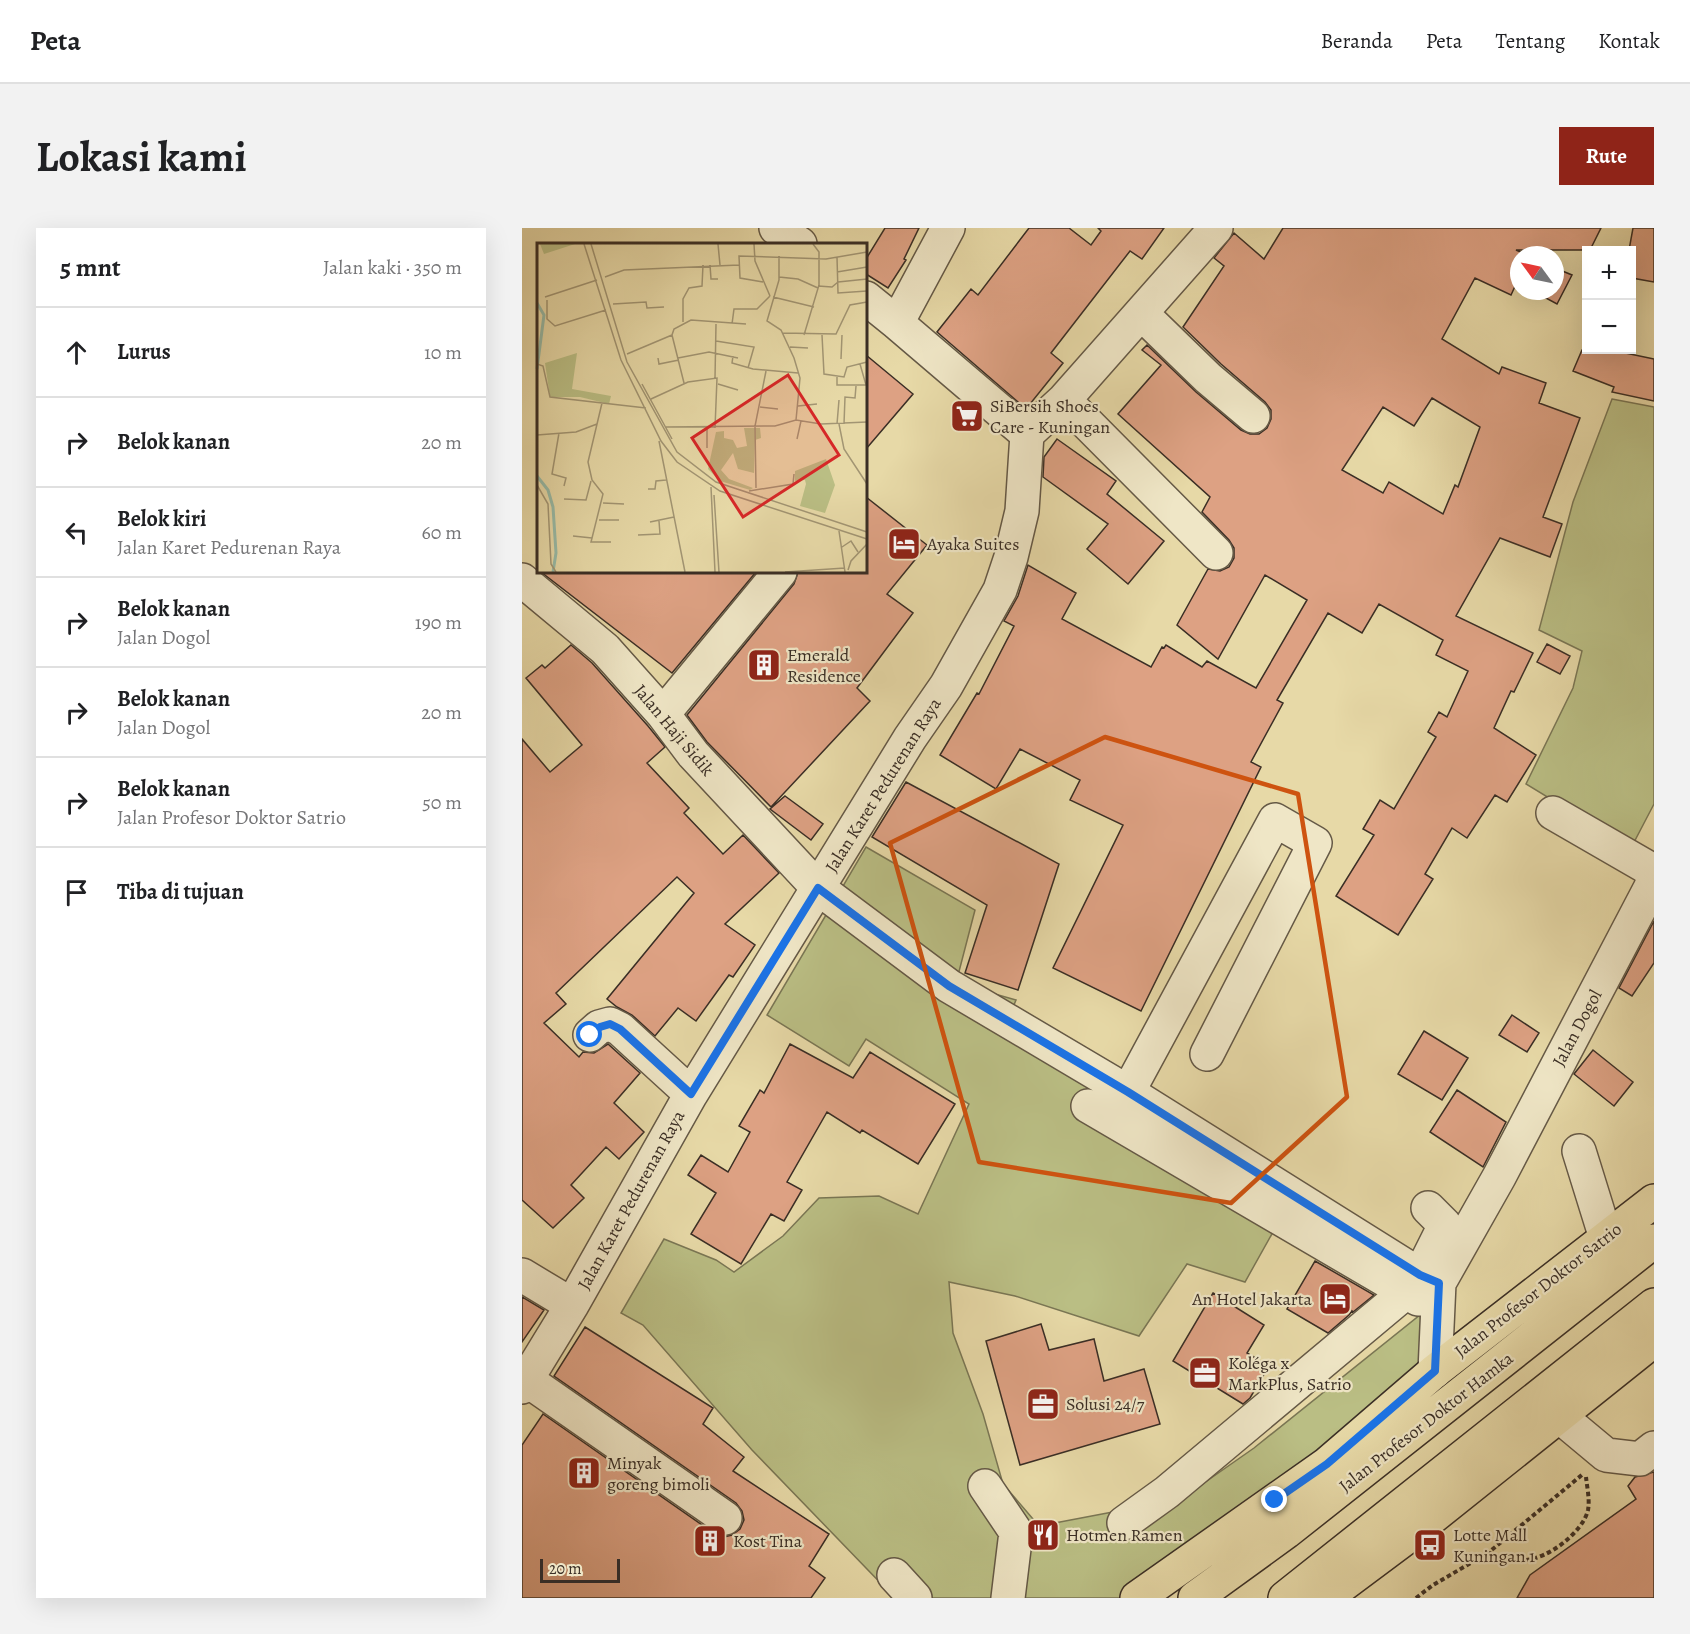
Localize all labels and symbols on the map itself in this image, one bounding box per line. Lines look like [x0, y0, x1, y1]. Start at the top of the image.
inset map [537, 243, 867, 573]
north arrow [1510, 246, 1564, 300]
place label: SiBersih Shoes Care - Kuningan [990, 394, 1110, 439]
supermarket icon: SiBersih Shoes Care - Kuningan [949, 398, 985, 434]
hotel icon: Ayaka Suites [886, 526, 922, 562]
place label: Ayaka Suites [926, 532, 1019, 556]
place label: Emerald Residence [787, 643, 861, 688]
building icon: Emerald Residence [746, 647, 782, 683]
street label: Jalan Haji Sidik [629, 679, 719, 781]
street label: Jalan Karet Pedurenan Raya [819, 693, 947, 877]
street label: Jalan Dogol [1547, 985, 1608, 1071]
route start [576, 1021, 602, 1047]
street label: Jalan Karet Pedurenan Raya [572, 1105, 691, 1294]
street label: Jalan Profesor Doktor Satrio [1449, 1217, 1627, 1363]
hotel icon: An Hotel Jakarta [1317, 1281, 1353, 1317]
place label: An Hotel Jakarta [1191, 1287, 1313, 1311]
street label: Jalan Profesor Doktor Hamka [1334, 1346, 1519, 1498]
place label: Koléga x MarkPlus, Satrio [1228, 1351, 1351, 1396]
office icon: Koléga x MarkPlus, Satrio [1187, 1355, 1223, 1391]
office icon: Solusi 24/7 [1025, 1386, 1061, 1422]
place label: Solusi 24/7 [1066, 1392, 1145, 1416]
place label: Minyak goreng bimoli [607, 1451, 710, 1496]
building icon: Minyak goreng bimoli [566, 1455, 602, 1491]
route end [1261, 1486, 1287, 1512]
restaurant icon: Hotmen Ramen [1025, 1517, 1061, 1553]
building icon: Kost Tina [692, 1523, 728, 1559]
place label: Hotmen Ramen [1066, 1523, 1183, 1547]
place label: Lotte Mall Kuningan 1 [1453, 1523, 1535, 1568]
bus stop icon: Lotte Mall Kuningan 1 [1412, 1527, 1448, 1563]
place label: Kost Tina [733, 1529, 803, 1553]
scale bar [540, 1556, 620, 1584]

